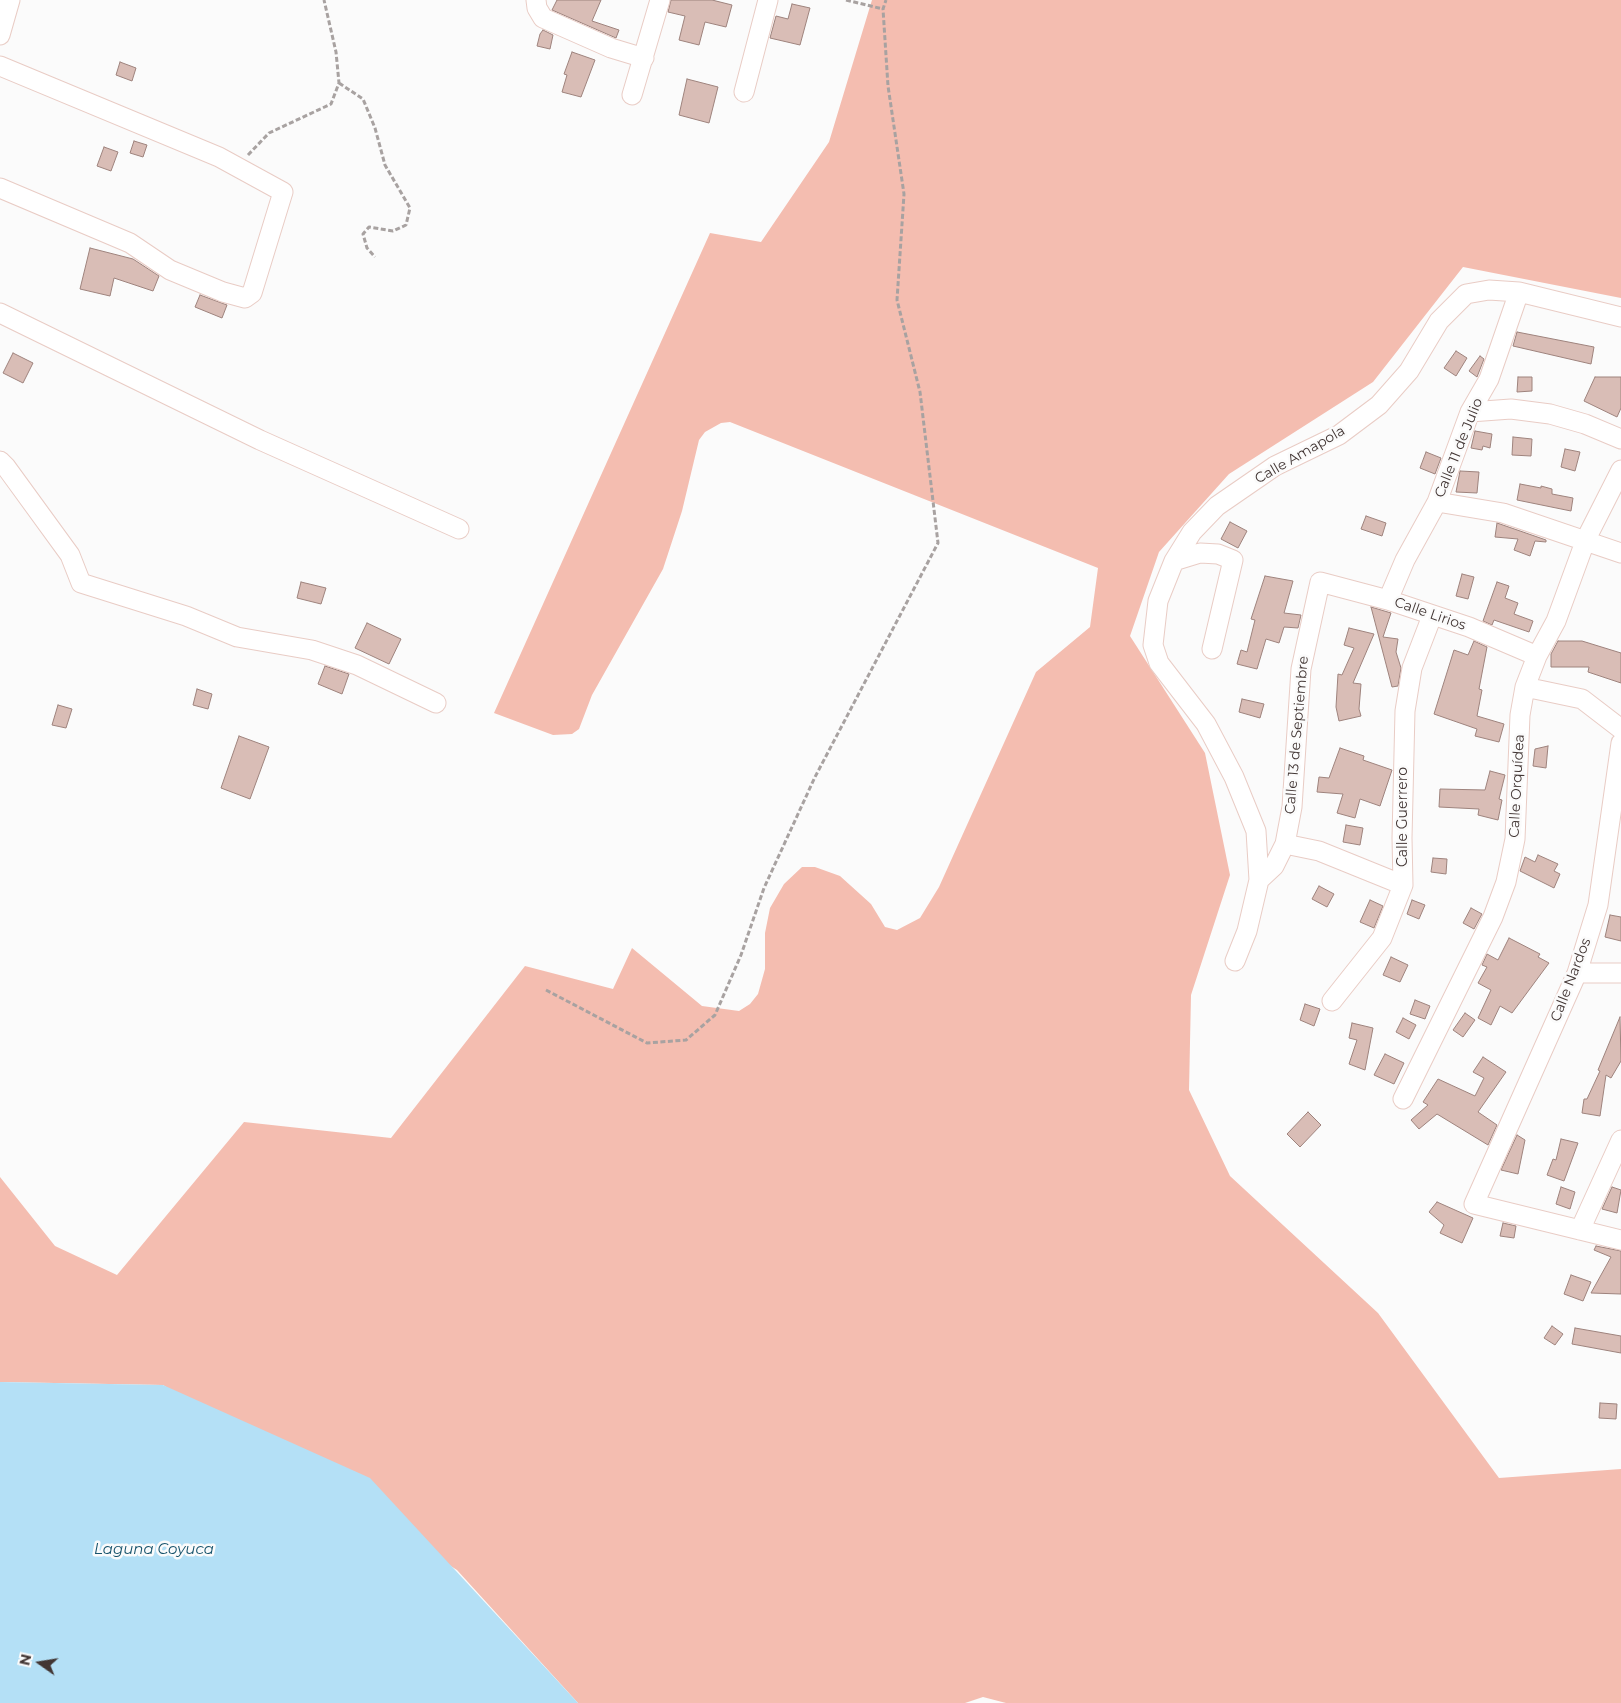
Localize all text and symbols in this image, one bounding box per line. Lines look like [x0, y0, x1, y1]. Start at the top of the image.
street label: Calle 11 de Julio [1431, 396, 1487, 500]
street label: Calle Amapola [1252, 422, 1348, 488]
street label: Calle Lirios [1392, 594, 1468, 634]
street label: Calle 13 de Septiembre [1282, 655, 1312, 815]
street label: Calle Orquídea [1506, 734, 1528, 838]
street label: Calle Guerrero [1395, 767, 1411, 867]
street label: Calle Nardos [1547, 936, 1595, 1024]
water label: Laguna Coyuca [94, 1541, 214, 1559]
north arrow [15, 1638, 65, 1688]
text: N [15, 1652, 35, 1667]

